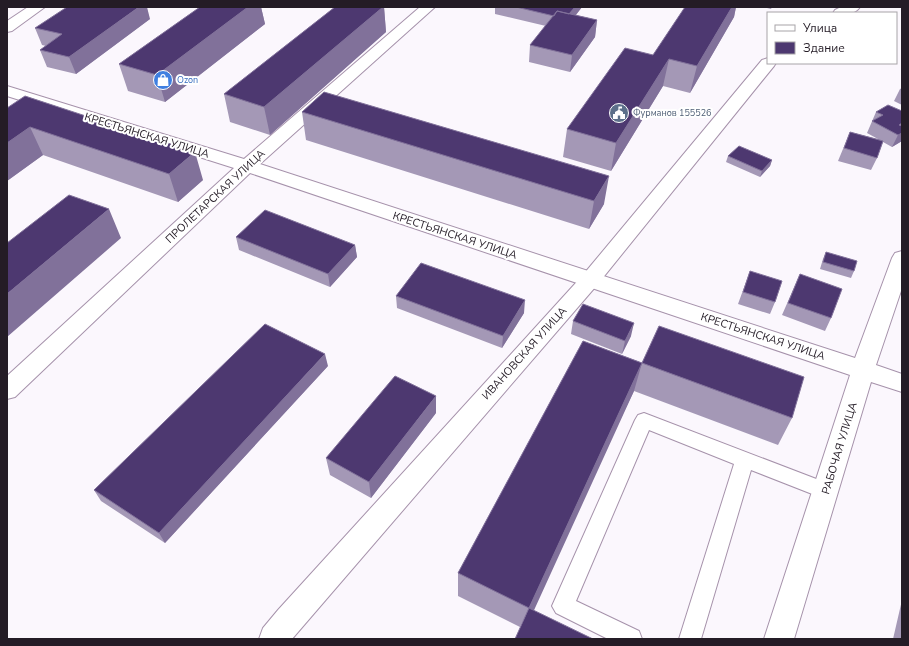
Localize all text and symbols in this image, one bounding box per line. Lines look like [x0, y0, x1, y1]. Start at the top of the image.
legend [767, 12, 897, 64]
text: Улица [802, 20, 837, 36]
text: Здание [803, 40, 845, 56]
shop icon: Ozon [152, 69, 174, 91]
place label: Ozon [177, 74, 198, 86]
public building icon: Фурманов 155526 [608, 102, 630, 124]
place label: Фурманов 155526 [633, 107, 711, 119]
street label: КРЕСТЬЯНСКАЯ УЛИЦА [83, 109, 211, 162]
street label: ПРОЛЕТАРСКАЯ УЛИЦА [162, 146, 268, 247]
street label: КРЕСТЬЯНСКАЯ УЛИЦА [391, 208, 519, 263]
street label: ИВАНОВСКАЯ УЛИЦА [479, 304, 570, 403]
street label: КРЕСТЬЯНСКАЯ УЛИЦА [699, 309, 827, 364]
street label: РАБОЧАЯ УЛИЦА [818, 400, 861, 496]

